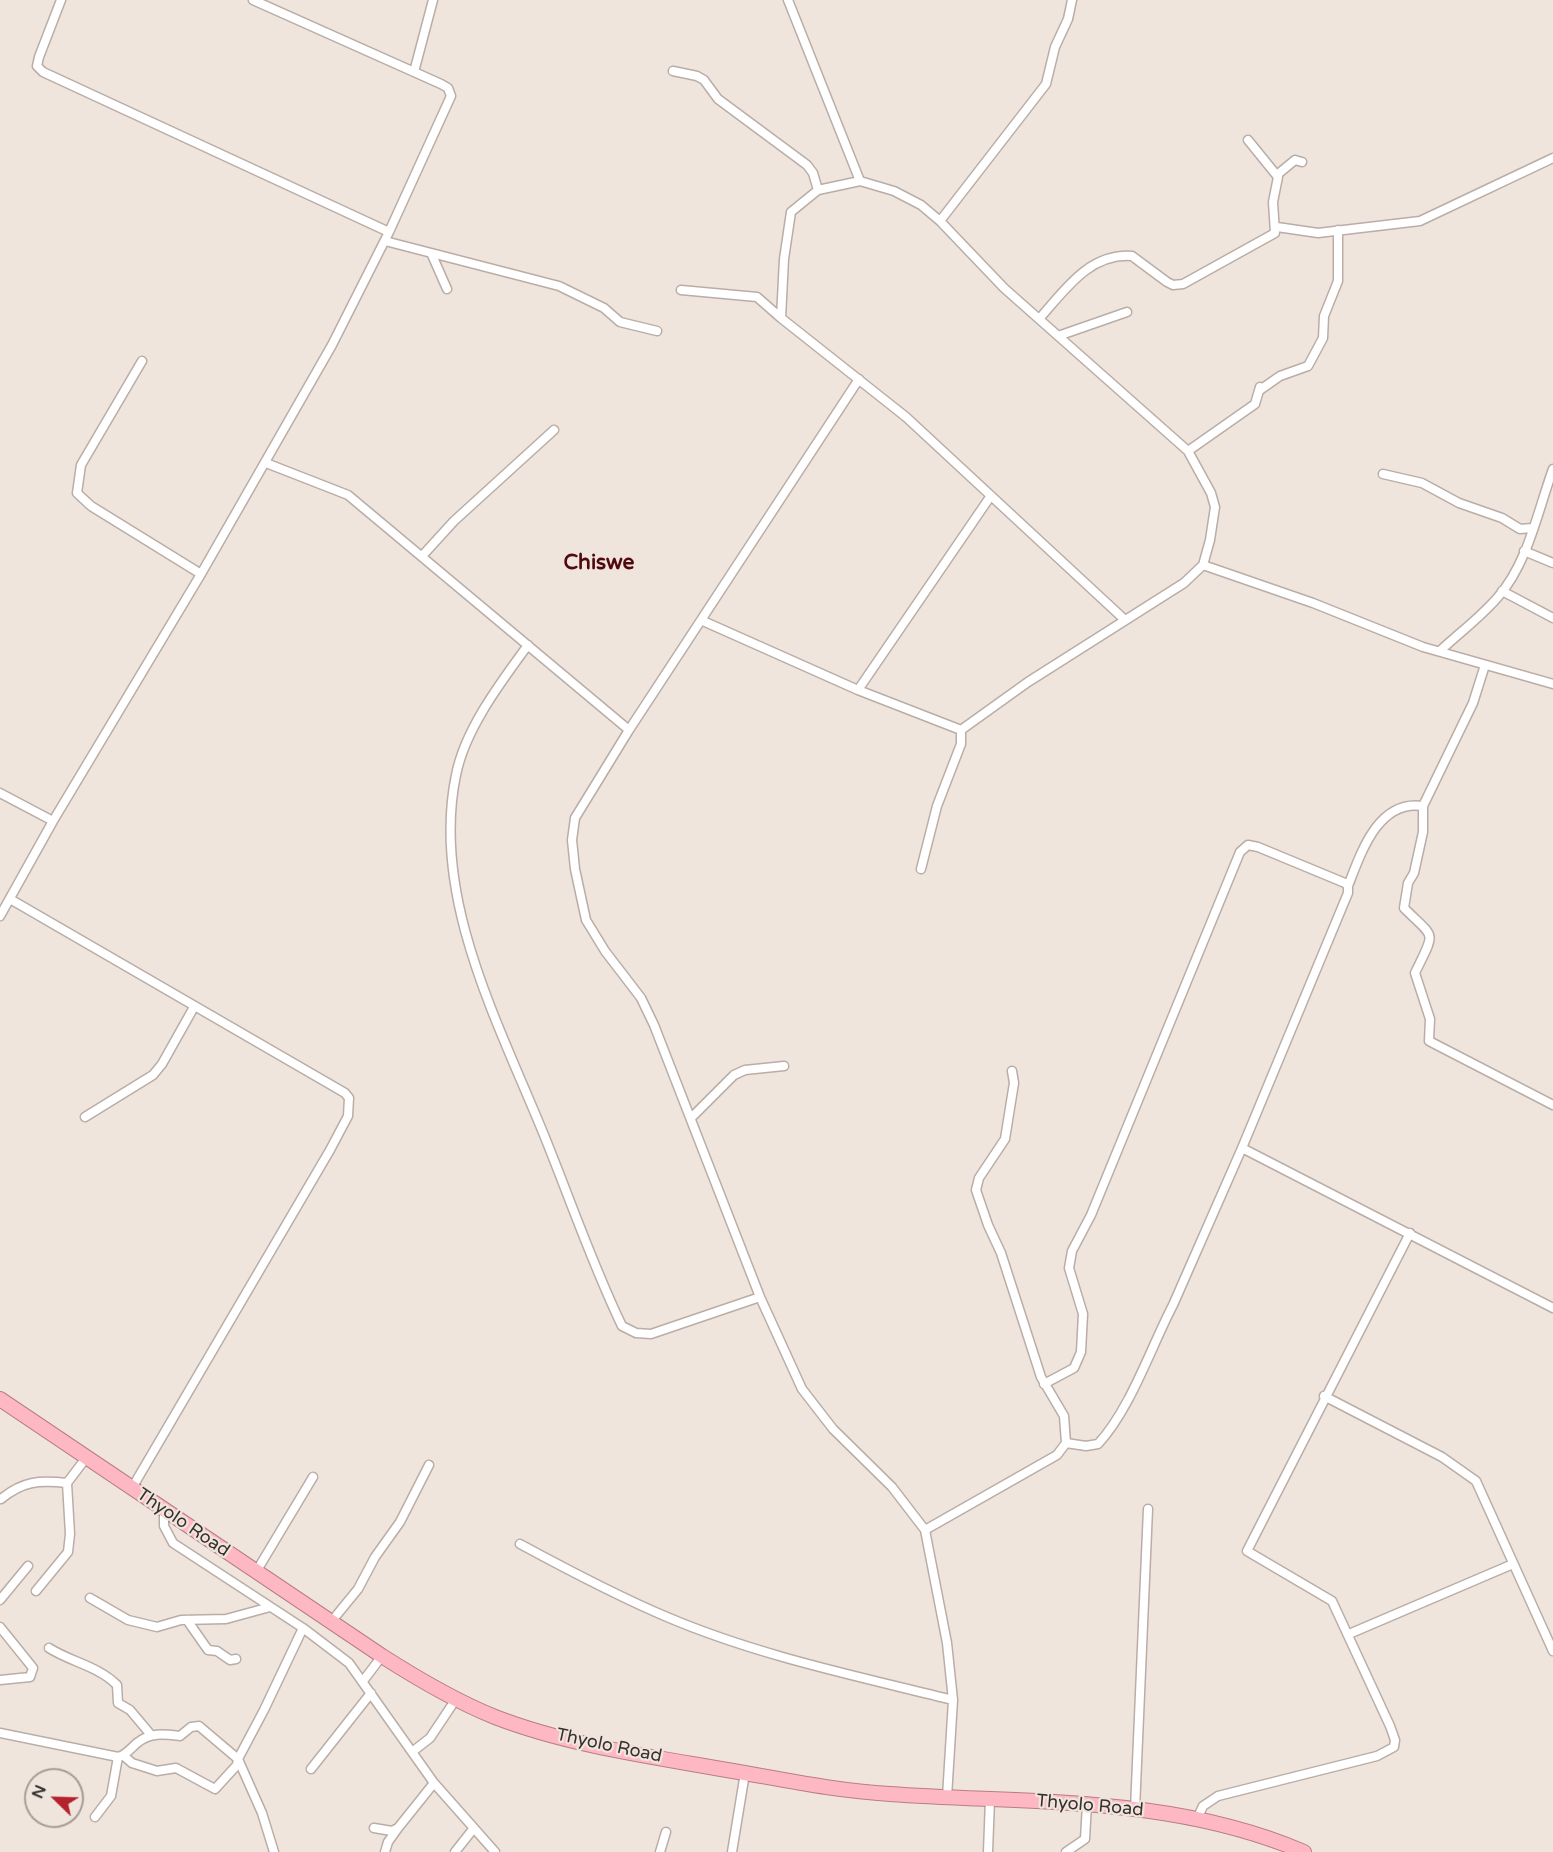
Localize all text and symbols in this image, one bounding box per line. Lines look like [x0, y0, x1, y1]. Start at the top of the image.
district label: Chiswe [564, 550, 634, 576]
street label: Thyolo Road [132, 1484, 234, 1562]
street label: Thyolo Road [554, 1724, 664, 1768]
north arrow [24, 1768, 84, 1828]
text: N [28, 1782, 51, 1802]
street label: Thyolo Road [1036, 1791, 1144, 1821]

